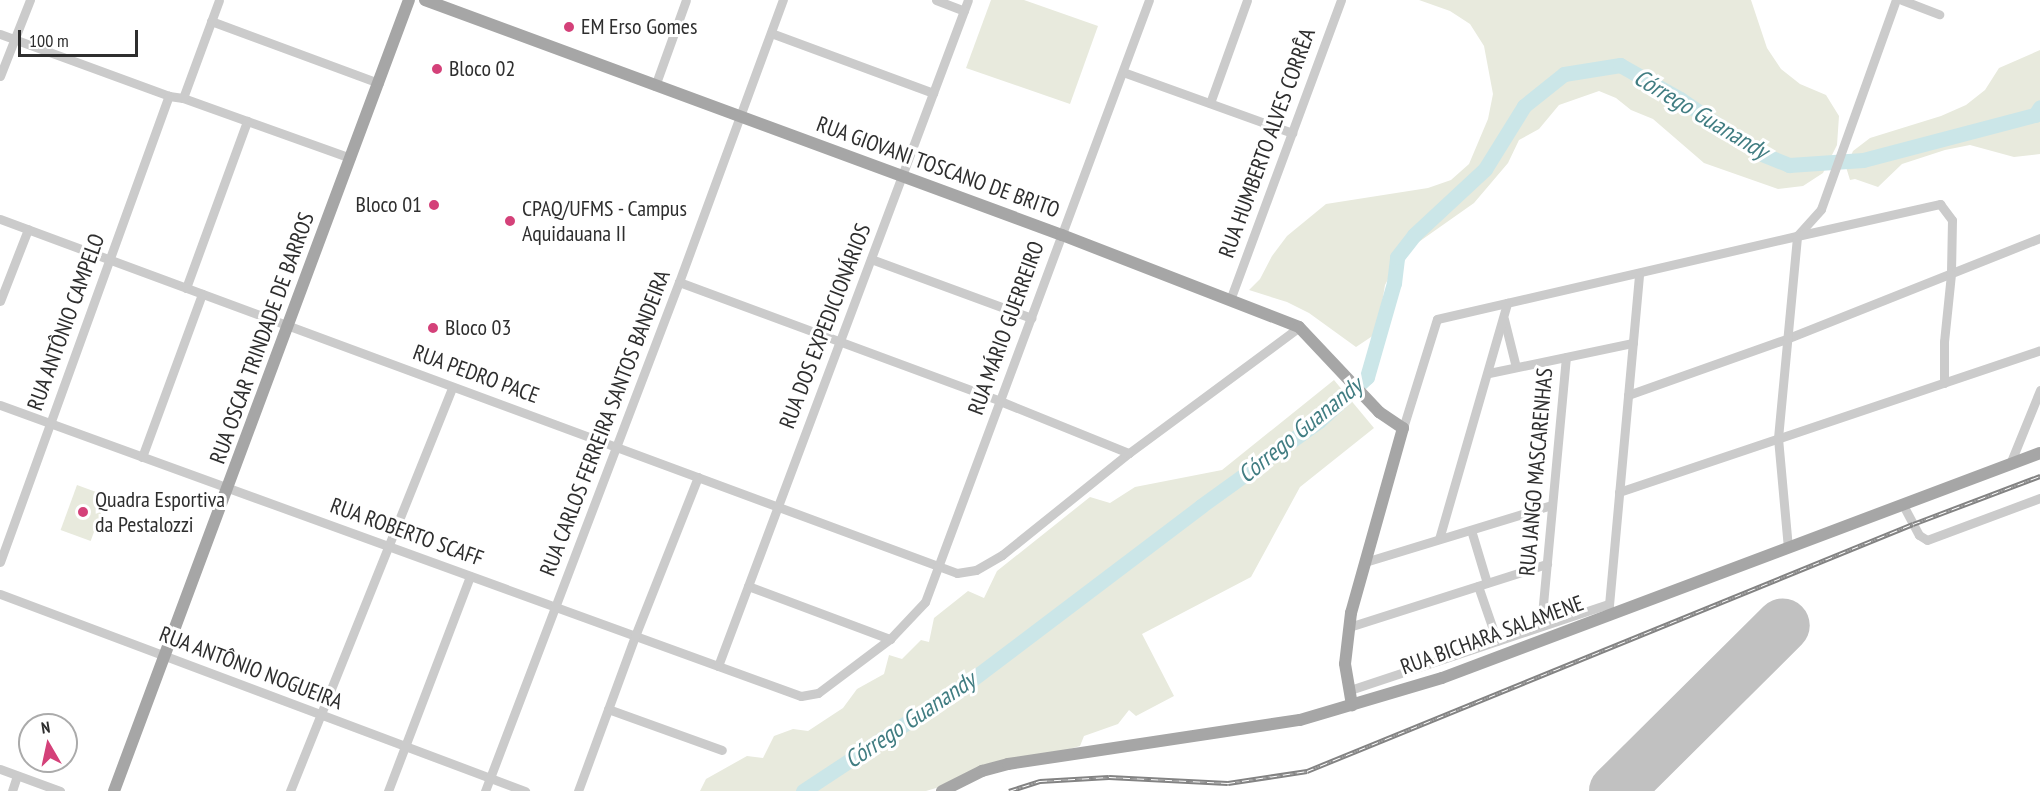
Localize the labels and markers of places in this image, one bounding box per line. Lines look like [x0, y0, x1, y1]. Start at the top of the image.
place label: EM Erso Gomes [581, 14, 697, 40]
marker: EM Erso Gomes [562, 20, 576, 34]
place label: Bloco 02 [449, 56, 515, 82]
marker: Bloco 02 [430, 62, 444, 76]
place label: Bloco 01 [356, 192, 422, 218]
place label: CPAQ/UFMS - Campus Aquidauana II [522, 195, 689, 246]
marker: Bloco 01 [427, 198, 441, 212]
marker: CPAQ/UFMS - Campus Aquidauana II [503, 214, 517, 228]
place label: Bloco 03 [445, 315, 511, 341]
marker: Bloco 03 [426, 321, 440, 335]
place label: Quadra Esportiva da Pestalozzi [95, 486, 225, 538]
marker: Quadra Esportiva da Pestalozzi [76, 505, 90, 519]

